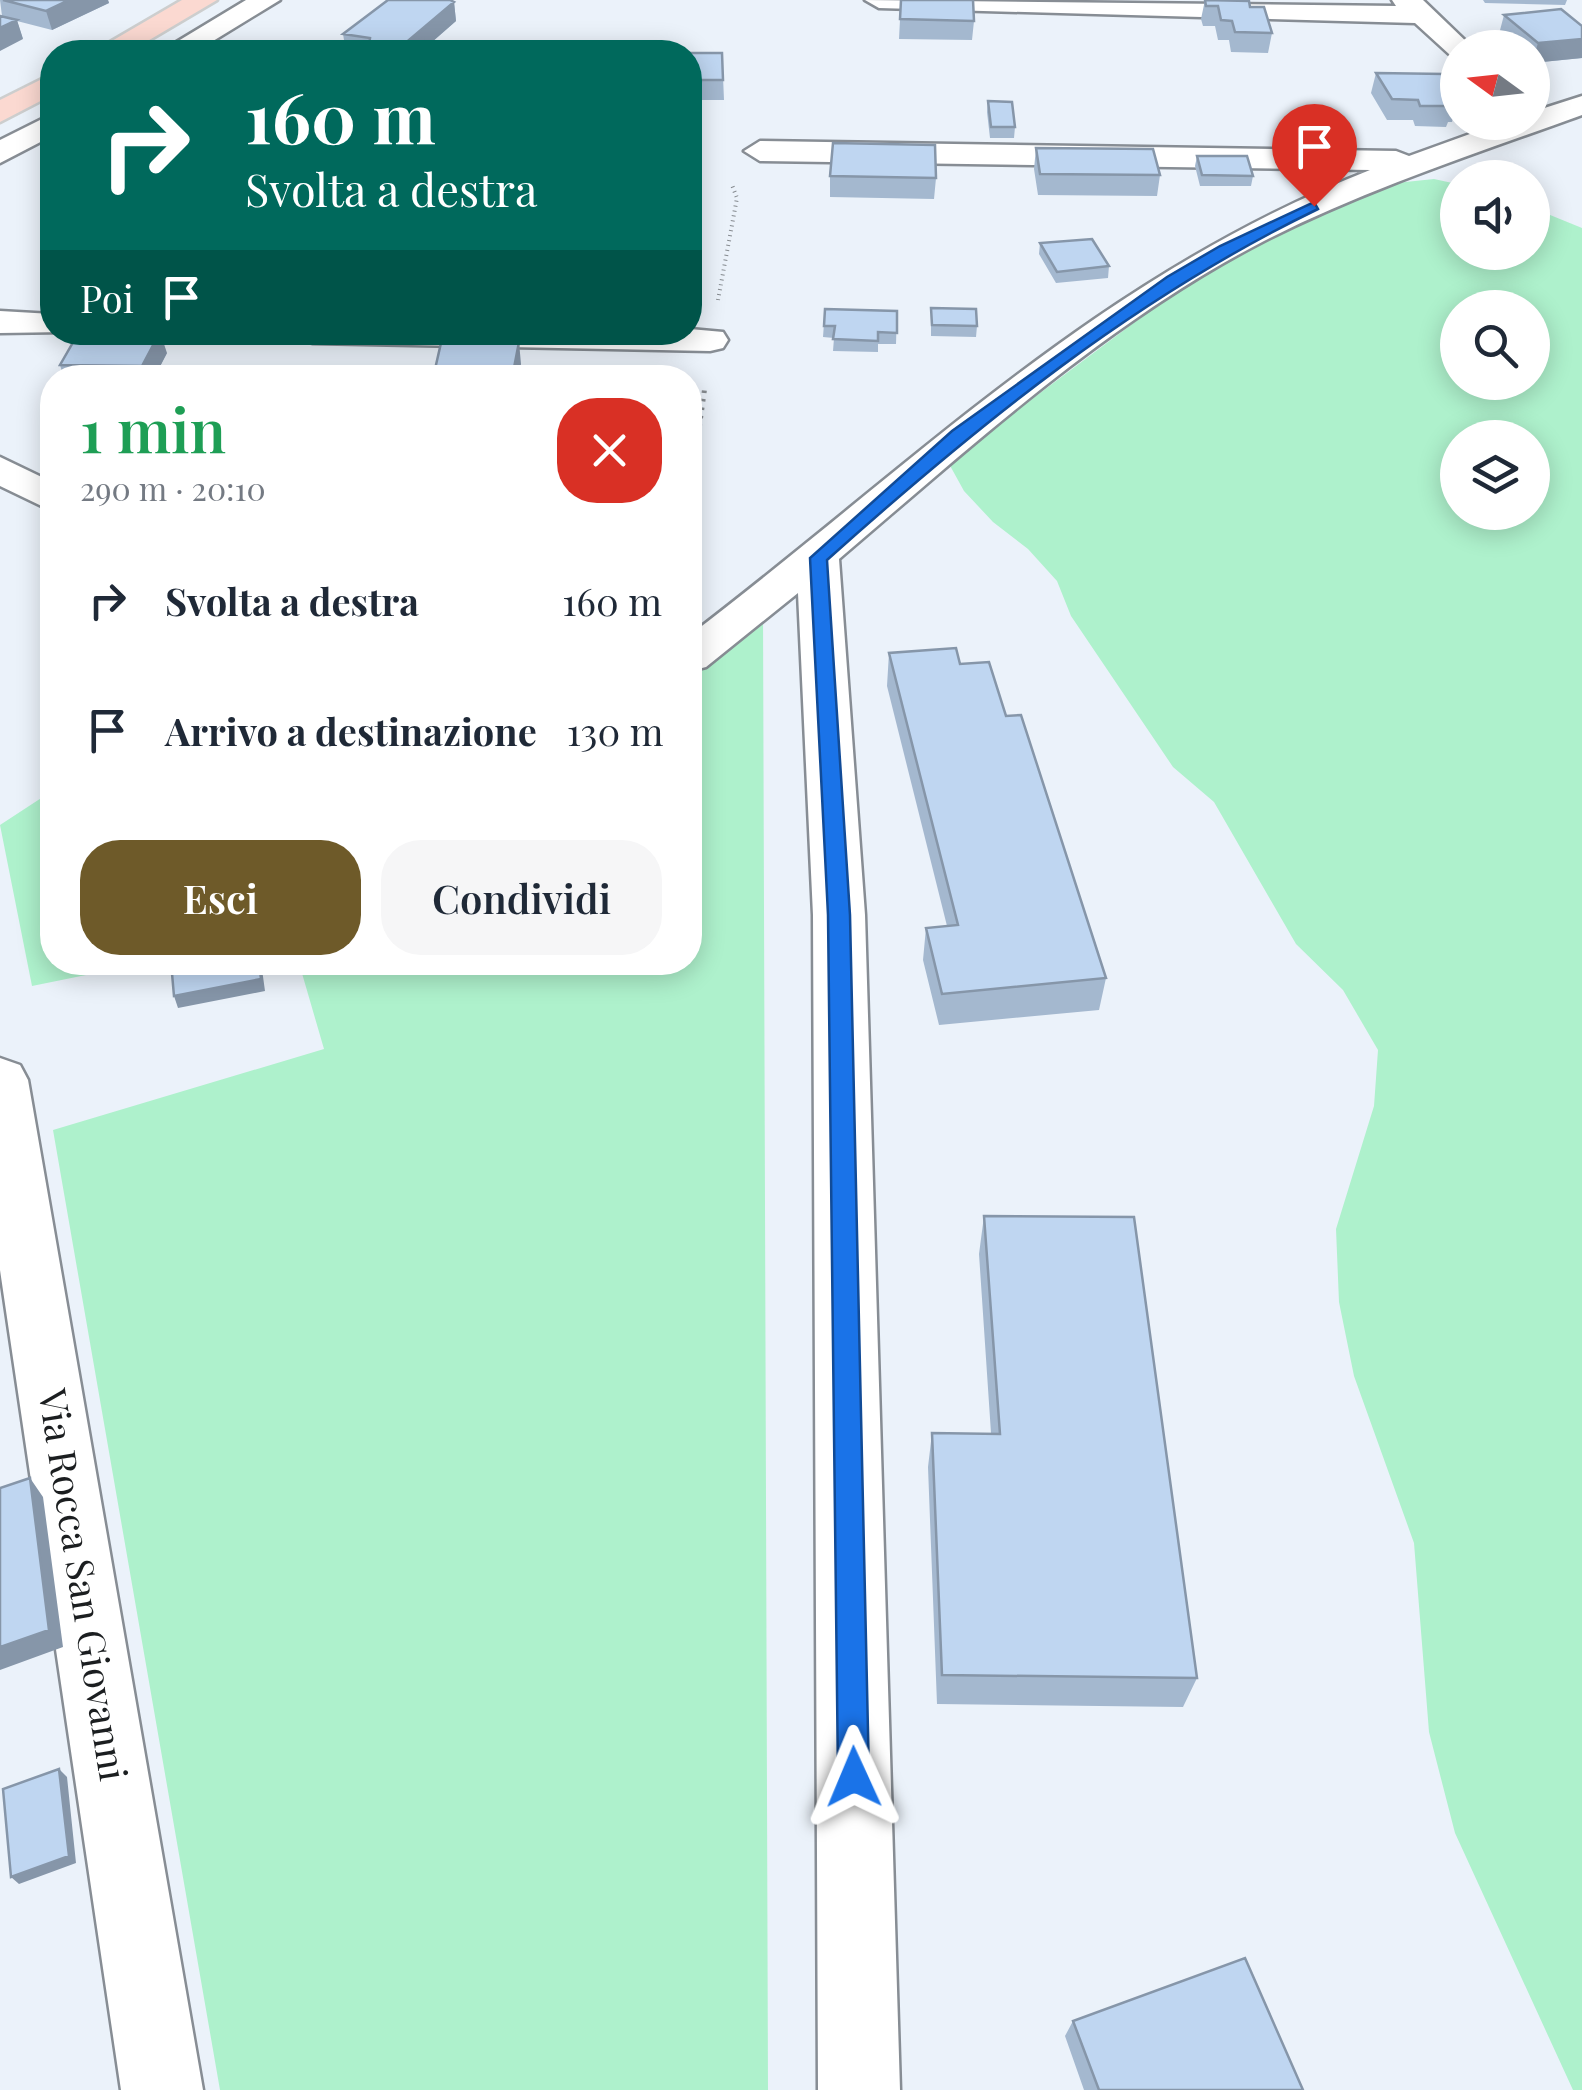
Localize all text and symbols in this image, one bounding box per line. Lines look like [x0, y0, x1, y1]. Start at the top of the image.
north arrow [1440, 30, 1550, 140]
map controls [1440, 30, 1550, 530]
text: 160 m [245, 68, 436, 162]
icon: right [80, 80, 210, 210]
pin [1272, 104, 1357, 207]
icon: arrive [1287, 119, 1342, 174]
text: Svolta a destra [245, 158, 537, 218]
button: sound [1440, 160, 1550, 270]
icon: arrive [154, 270, 209, 325]
text: Poi [80, 272, 134, 323]
button: search [1440, 290, 1550, 400]
text: 1 min [80, 388, 226, 468]
button: close [557, 398, 662, 503]
button: layers [1440, 420, 1550, 530]
text: 290 m · 20:10 [80, 466, 266, 509]
icon: right [80, 573, 135, 628]
text: Svolta a destra [165, 575, 419, 626]
text: 160 m [562, 575, 662, 626]
icon: arrive [80, 703, 135, 758]
text: Arrivo a destinazione [165, 705, 537, 756]
text: 130 m [567, 705, 663, 756]
button: Esci [80, 840, 361, 955]
button: Condividi [381, 840, 662, 955]
street label: Via Rocca San Giovanni [28, 1384, 141, 1784]
position arrow [802, 1725, 906, 1829]

